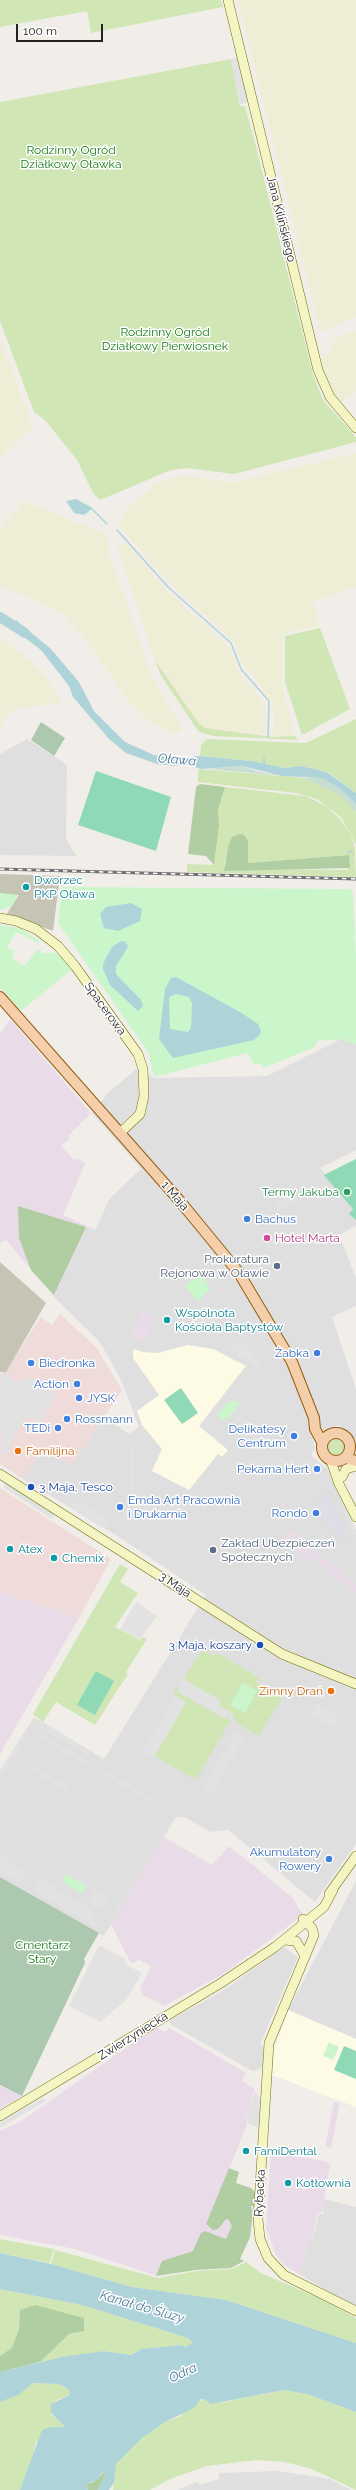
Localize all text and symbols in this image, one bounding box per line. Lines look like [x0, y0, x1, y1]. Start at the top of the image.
scale bar [18, 16, 105, 42]
text: 100 m [23, 24, 57, 38]
park label: Rodzinny Ogród Działkowy Oławka [21, 143, 121, 171]
street label: Jana Kilińskiego [263, 174, 299, 264]
park label: Rodzinny Ogród Działkowy Pierwiosnek [102, 325, 228, 353]
water label: Oława [157, 751, 197, 769]
place label: Dworzec PKP Oława [34, 873, 95, 901]
marker: Dworzec PKP Oława [21, 882, 31, 892]
street label: Spacerowa [81, 980, 129, 1038]
street label: 1 Maja [158, 1178, 192, 1214]
place label: Termy Jakuba [262, 1185, 339, 1199]
marker: Termy Jakuba [342, 1187, 352, 1197]
place label: Bachus [255, 1212, 296, 1226]
marker: Bachus [242, 1214, 252, 1224]
place label: Hotel Marta [275, 1231, 340, 1245]
marker: Hotel Marta [262, 1233, 272, 1243]
place label: Prokuratura Rejonowa w Oławie [160, 1252, 269, 1280]
marker: Prokuratura Rejonowa w Oławie [272, 1261, 282, 1271]
place label: Wspólnota Kościoła Baptystów [175, 1306, 283, 1334]
marker: Wspólnota Kościoła Baptystów [162, 1315, 172, 1325]
place label: Żabka [275, 1346, 309, 1360]
marker: Żabka [312, 1348, 322, 1358]
place label: Biedronka [39, 1356, 95, 1370]
marker: Biedronka [26, 1358, 36, 1368]
place label: Action [34, 1377, 69, 1391]
marker: Action [72, 1379, 82, 1389]
place label: JYSK [87, 1391, 115, 1405]
marker: JYSK [74, 1393, 84, 1403]
place label: Rossmann [75, 1412, 133, 1426]
marker: Rossmann [62, 1414, 72, 1424]
place label: TEDi [24, 1421, 50, 1435]
place label: Delikatesy Centrum [229, 1422, 286, 1450]
marker: TEDi [53, 1423, 63, 1433]
marker: Delikatesy Centrum [289, 1431, 299, 1441]
place label: Familijna [26, 1444, 75, 1458]
marker: Familijna [13, 1446, 23, 1456]
place label: Pekarna Hert [237, 1462, 309, 1476]
marker: Pekarna Hert [312, 1464, 322, 1474]
place label: 3 Maja, Tesco [39, 1480, 113, 1494]
marker: 3 Maja, Tesco [26, 1482, 36, 1492]
place label: Emda Art Pracownia i Drukarnia [128, 1493, 240, 1521]
marker: Emda Art Pracownia i Drukarnia [115, 1502, 125, 1512]
place label: Rondo [272, 1506, 308, 1520]
marker: Rondo [311, 1508, 321, 1518]
place label: Zakład Ubezpieczeń Społecznych [221, 1536, 335, 1564]
place label: Atex [18, 1542, 43, 1556]
marker: Atex [5, 1544, 15, 1554]
marker: Zakład Ubezpieczeń Społecznych [208, 1545, 218, 1555]
place label: Chemix [62, 1551, 104, 1565]
marker: Chemix [49, 1553, 59, 1563]
street label: 3 Maja [156, 1569, 194, 1601]
place label: 3 Maja, koszary [168, 1638, 252, 1652]
marker: 3 Maja, koszary [255, 1640, 265, 1650]
place label: Zimny Drań [259, 1684, 323, 1698]
marker: Zimny Drań [326, 1686, 336, 1696]
place label: Akumulatory Rowery [250, 1845, 321, 1873]
marker: Akumulatory Rowery [324, 1854, 334, 1864]
park label: Cmentarz Stary [15, 1938, 69, 1966]
street label: Zwierzyniecka [95, 2009, 171, 2063]
place label: FamiDental [254, 2144, 317, 2158]
marker: FamiDental [241, 2146, 251, 2156]
street label: Rybacka [252, 2169, 268, 2217]
place label: Kotłownia [296, 2176, 351, 2190]
marker: Kotłownia [283, 2178, 293, 2188]
water label: Kanał do Śluzy [98, 2288, 186, 2326]
water label: Odra [166, 2360, 200, 2386]

